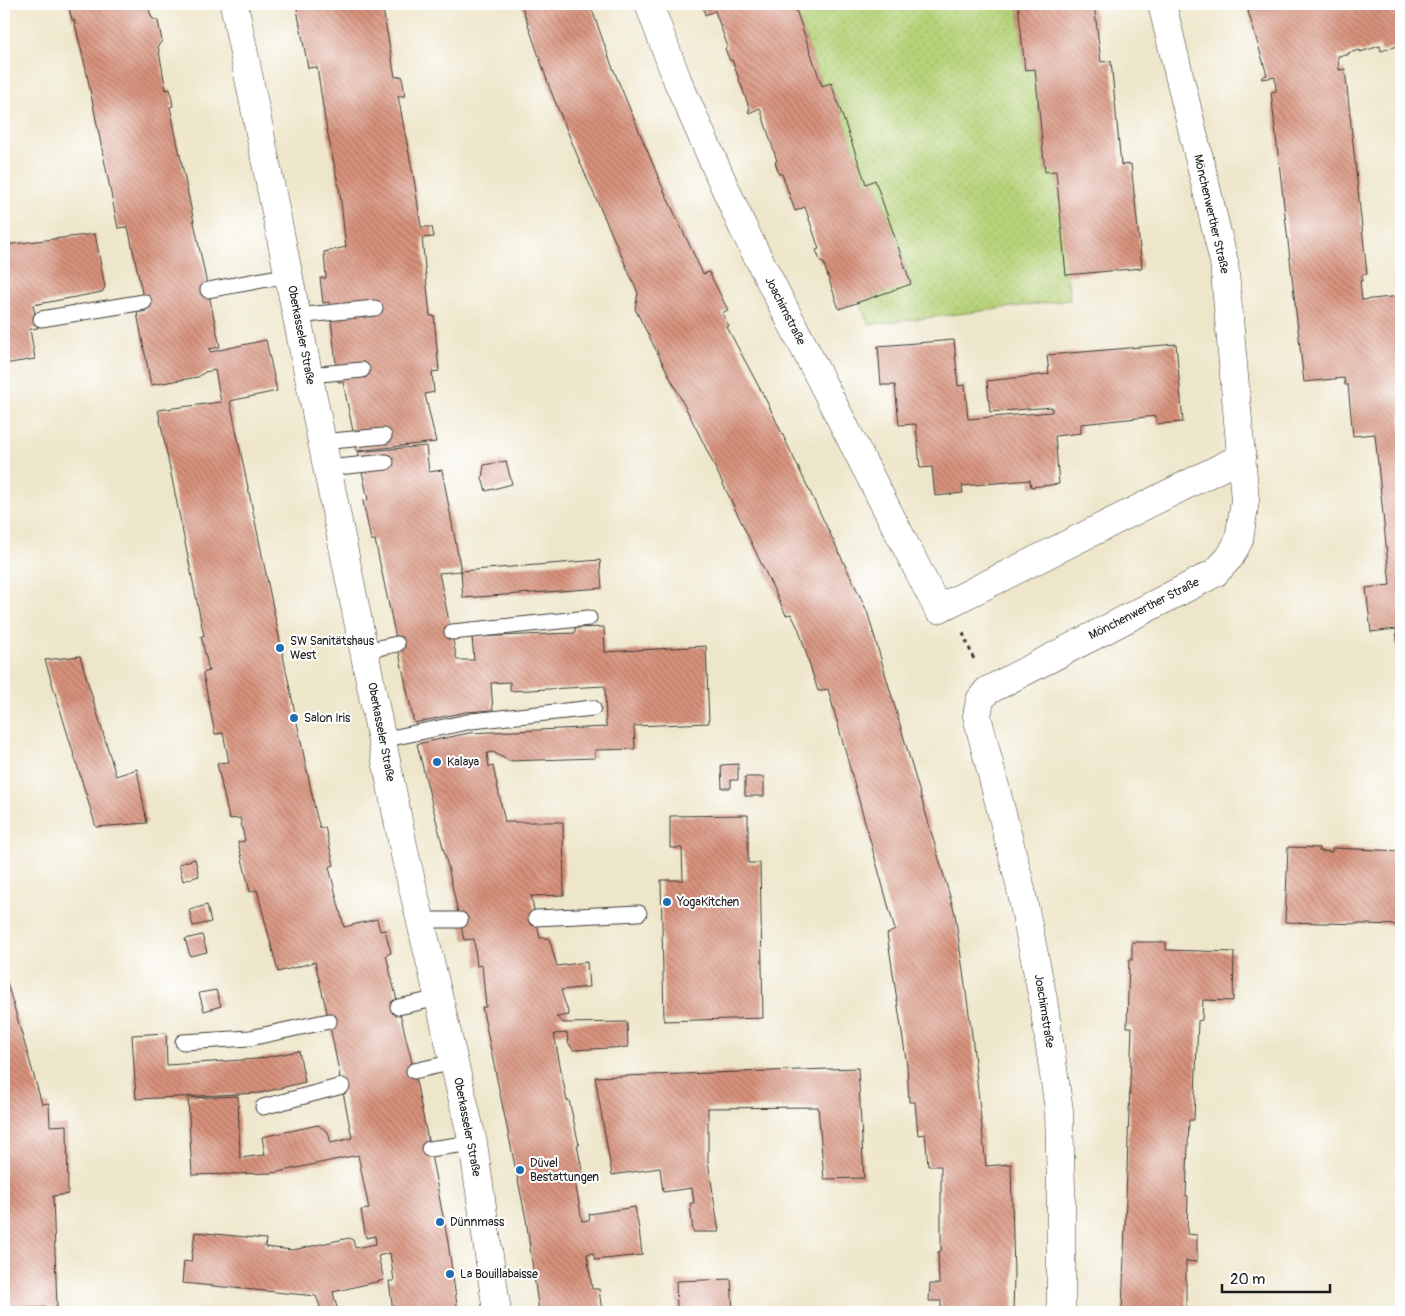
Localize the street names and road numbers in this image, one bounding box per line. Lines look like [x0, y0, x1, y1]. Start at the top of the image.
street label: Mönchenwerther Straße [1190, 153, 1232, 275]
street label: Joachimstraße [761, 274, 809, 348]
street label: Oberkasseler Straße [284, 284, 318, 386]
street label: Mönchenwerther Straße [1086, 575, 1202, 643]
street label: Oberkasseler Straße [364, 681, 398, 783]
street label: Joachimstraße [1031, 973, 1057, 1049]
street label: Oberkasseler Straße [450, 1076, 484, 1178]

